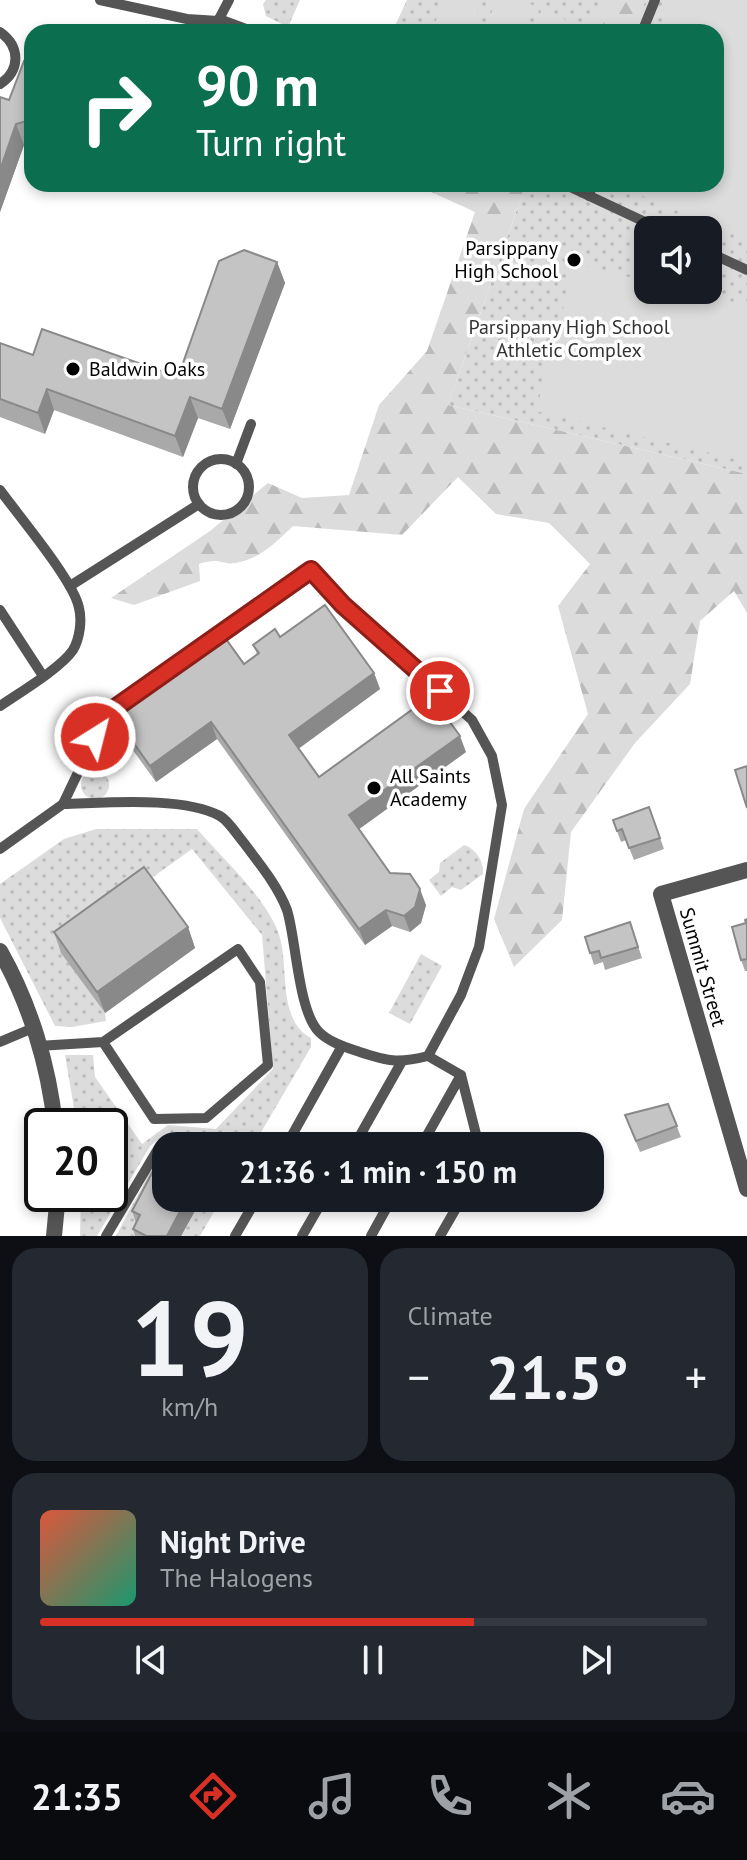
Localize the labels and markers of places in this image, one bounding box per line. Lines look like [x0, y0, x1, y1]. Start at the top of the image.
place label: Parsippany High School [454, 235, 559, 284]
marker: Parsippany High School [565, 251, 583, 269]
place label: Baldwin Oaks [89, 356, 205, 382]
marker: Baldwin Oaks [64, 360, 82, 378]
pin [406, 657, 474, 725]
place label: All Saints Academy [390, 763, 471, 812]
marker: All Saints Academy [365, 779, 383, 797]

